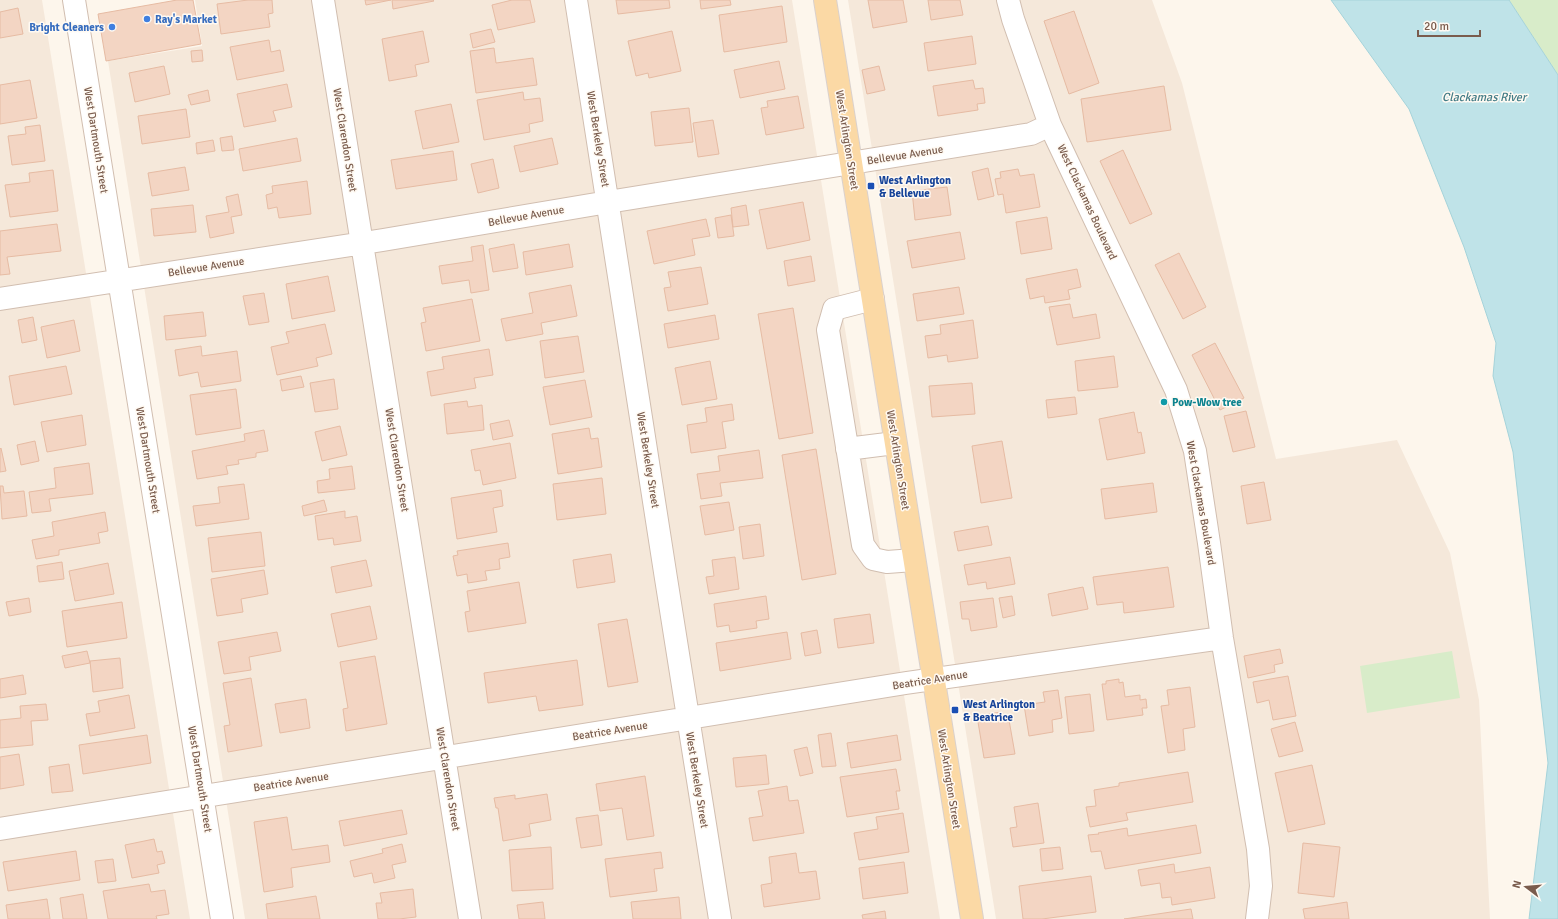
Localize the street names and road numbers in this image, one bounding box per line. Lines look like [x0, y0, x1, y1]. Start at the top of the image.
street label: West Dartmouth Street [81, 86, 111, 194]
street label: West Clarendon Street [330, 87, 360, 193]
street label: West Arlington Street [833, 89, 861, 191]
street label: West Berkeley Street [584, 90, 612, 188]
street label: West Clackamas Boulevard [1054, 142, 1120, 262]
street label: Bellevue Avenue [866, 143, 944, 167]
street label: Bellevue Avenue [487, 203, 565, 229]
street label: Bellevue Avenue [167, 255, 245, 279]
street label: West Dartmouth Street [133, 406, 163, 514]
street label: West Clarendon Street [382, 407, 412, 513]
street label: West Arlington Street [884, 409, 912, 511]
street label: West Berkeley Street [634, 411, 662, 509]
street label: West Clackamas Boulevard [1184, 440, 1218, 566]
street label: Beatrice Avenue [891, 668, 969, 692]
street label: Beatrice Avenue [571, 719, 649, 743]
street label: West Dartmouth Street [185, 725, 215, 833]
street label: West Clarendon Street [433, 726, 463, 832]
street label: West Arlington Street [935, 728, 963, 830]
street label: West Berkeley Street [683, 731, 711, 829]
street label: Beatrice Avenue [252, 770, 330, 794]

